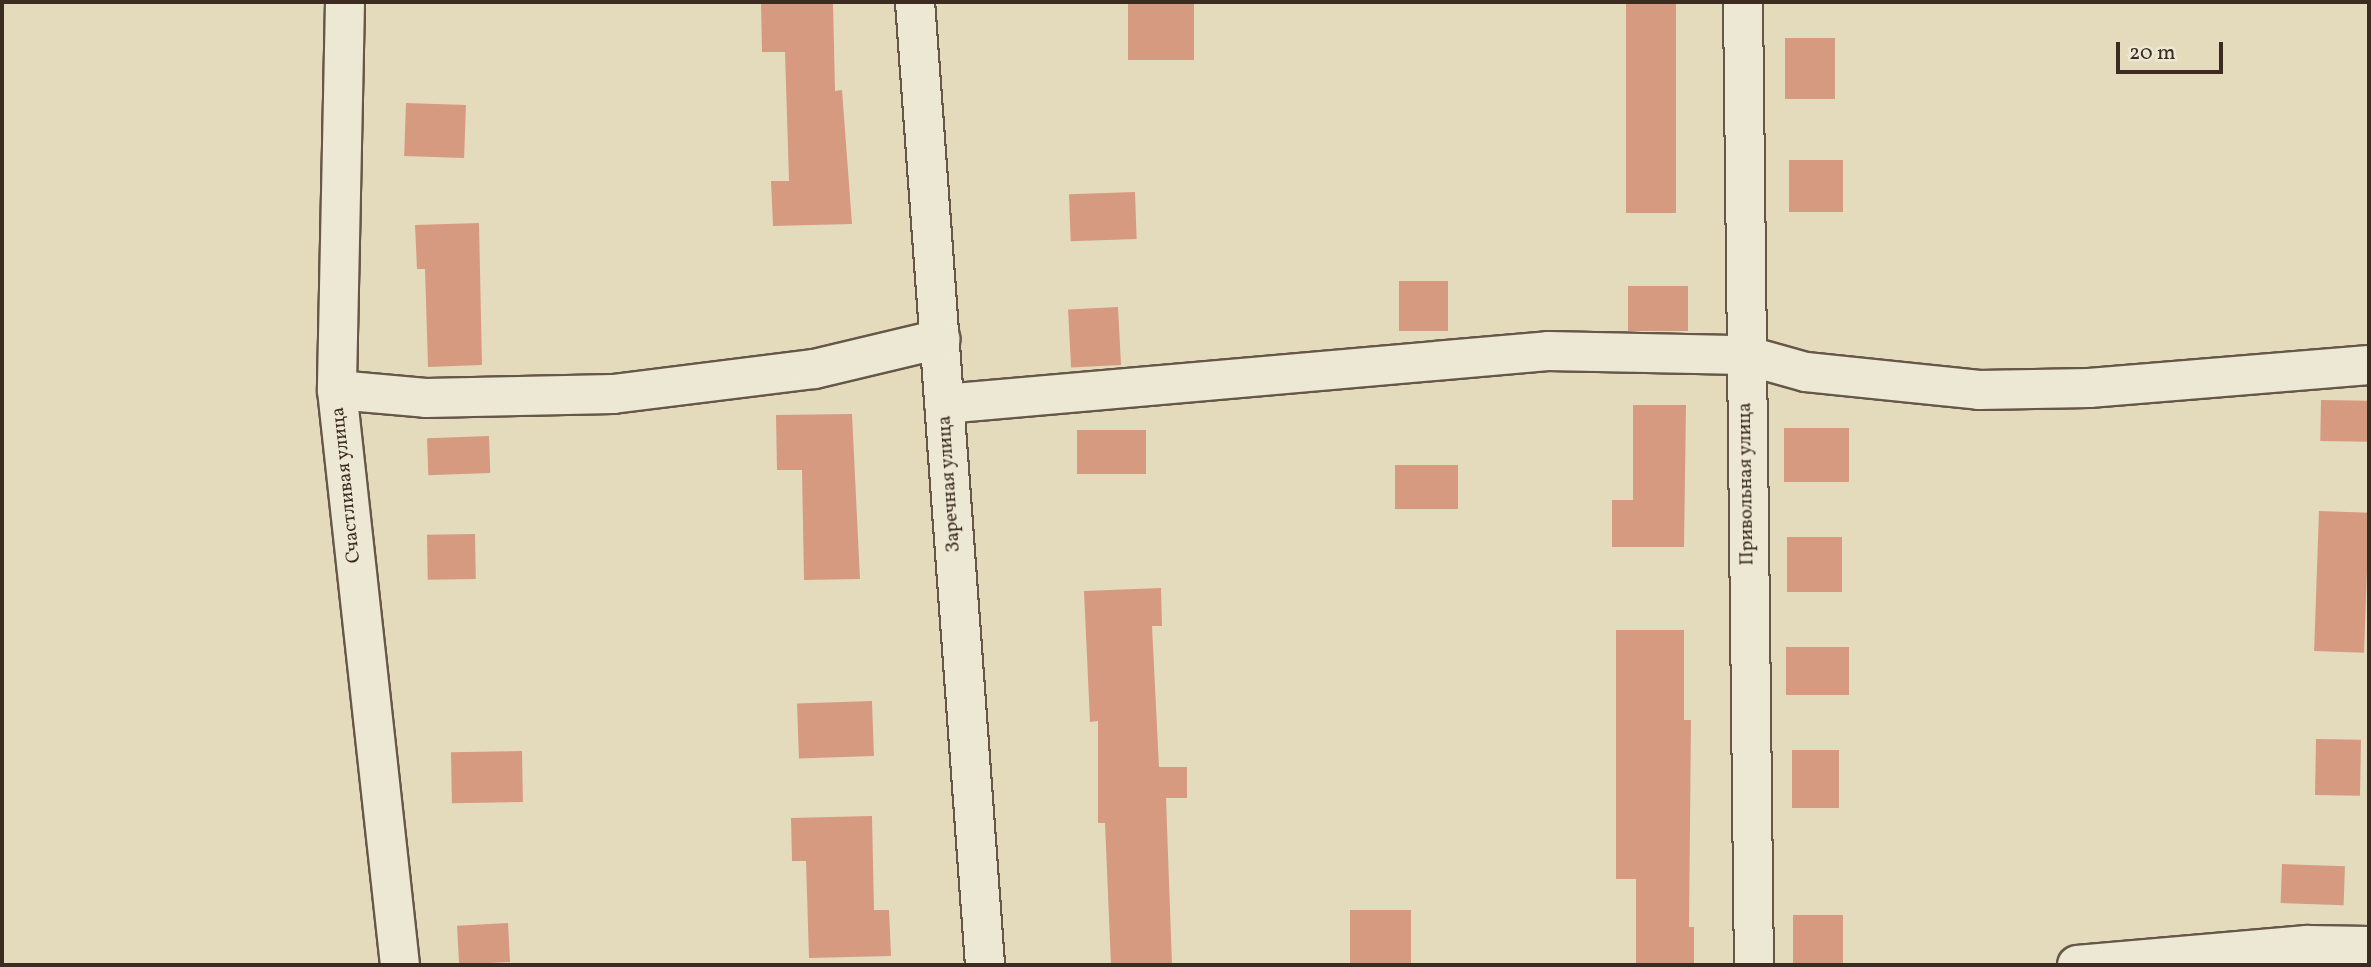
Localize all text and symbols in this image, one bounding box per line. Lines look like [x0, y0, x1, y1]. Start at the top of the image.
scale bar [2119, 28, 2226, 72]
text: 20 m [2129, 39, 2175, 68]
street label: Привольная улица [1734, 402, 1760, 566]
street label: Счастливая улица [327, 406, 367, 564]
street label: Заречная улица [934, 415, 966, 553]

